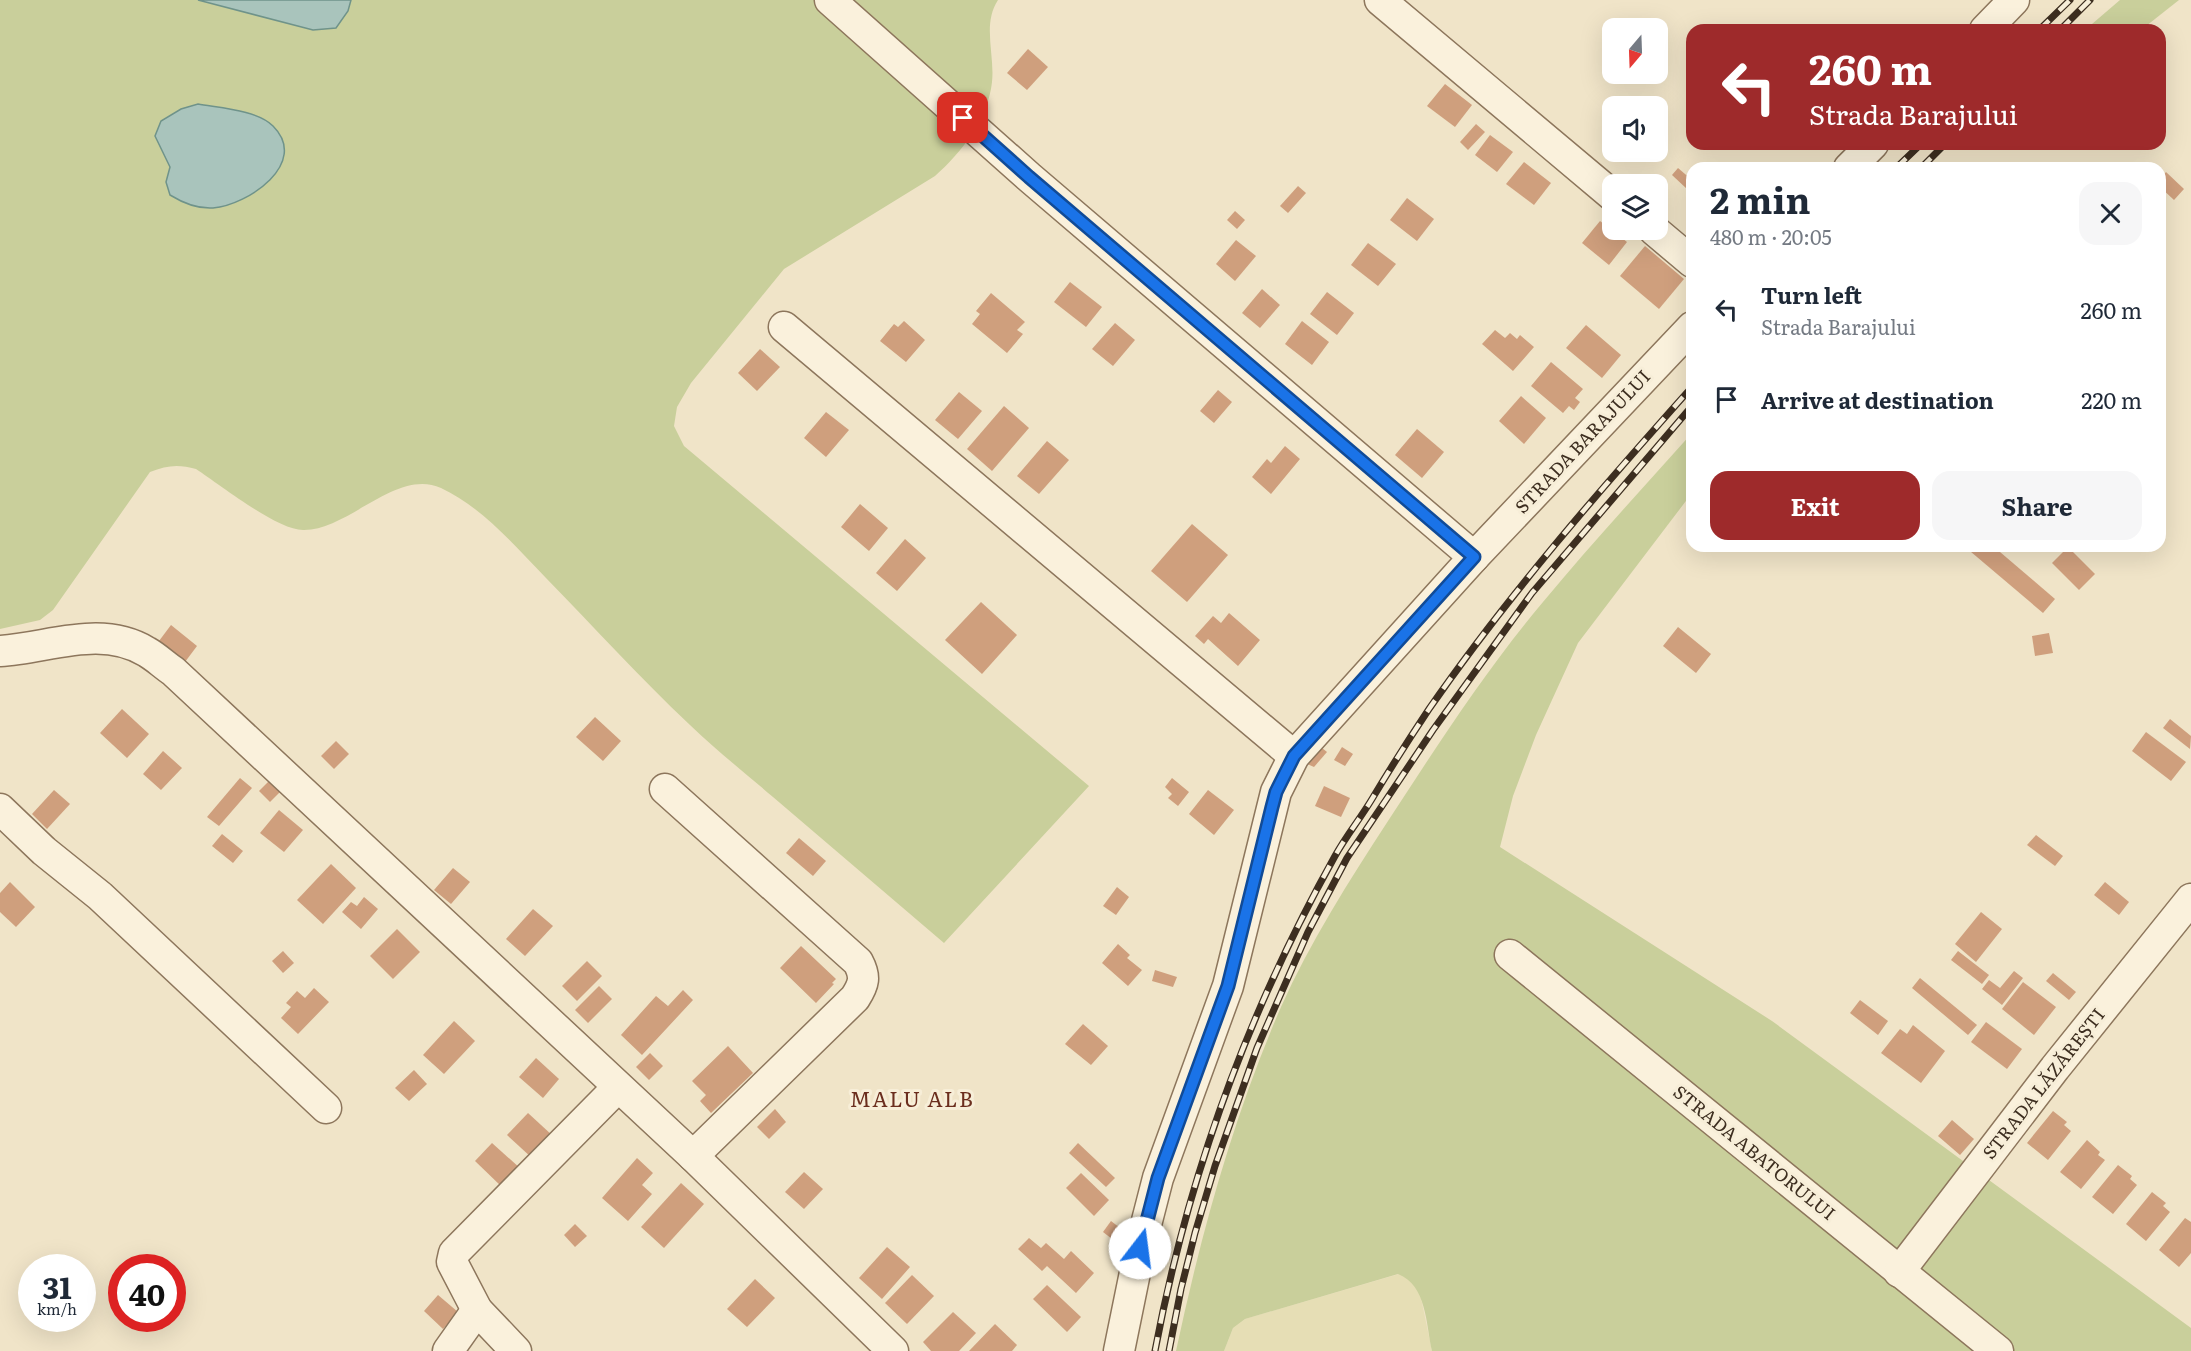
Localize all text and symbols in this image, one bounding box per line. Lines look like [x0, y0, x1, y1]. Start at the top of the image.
north arrow [1602, 18, 1668, 84]
map controls [1602, 18, 1668, 240]
text: 260 m [1809, 36, 1932, 98]
icon: left [1710, 48, 1788, 126]
pin [937, 92, 988, 143]
text: Strada Barajului [1809, 93, 2018, 133]
button: sound [1602, 96, 1668, 162]
icon: arrive [946, 101, 979, 134]
text: 2 min [1710, 172, 1811, 225]
button: layers [1602, 174, 1668, 240]
button: close [2079, 182, 2142, 245]
text: 480 m · 20:05 [1710, 221, 1832, 251]
text: Turn left [1761, 278, 1862, 311]
icon: left [1710, 293, 1743, 326]
text: 260 m [2081, 293, 2142, 326]
text: Strada Barajului [1761, 311, 1916, 341]
street label: STRADA BARAJULUI [1508, 363, 1656, 519]
icon: arrive [1710, 383, 1743, 416]
text: Arrive at destination [1761, 383, 1994, 416]
text: 220 m [2081, 383, 2142, 416]
button: Exit [1710, 471, 1920, 540]
button: Share [1932, 471, 2142, 540]
street label: STRADA LĂZĂREȘTI [1975, 1002, 2110, 1164]
street label: STRADA ABATORULUI [1668, 1078, 1842, 1226]
district label: MALU ALB [850, 1082, 974, 1113]
position arrow [1108, 1216, 1172, 1280]
speed limit sign: 40 [108, 1254, 186, 1332]
text: 31 [42, 1264, 72, 1308]
text: km/h [37, 1297, 77, 1320]

